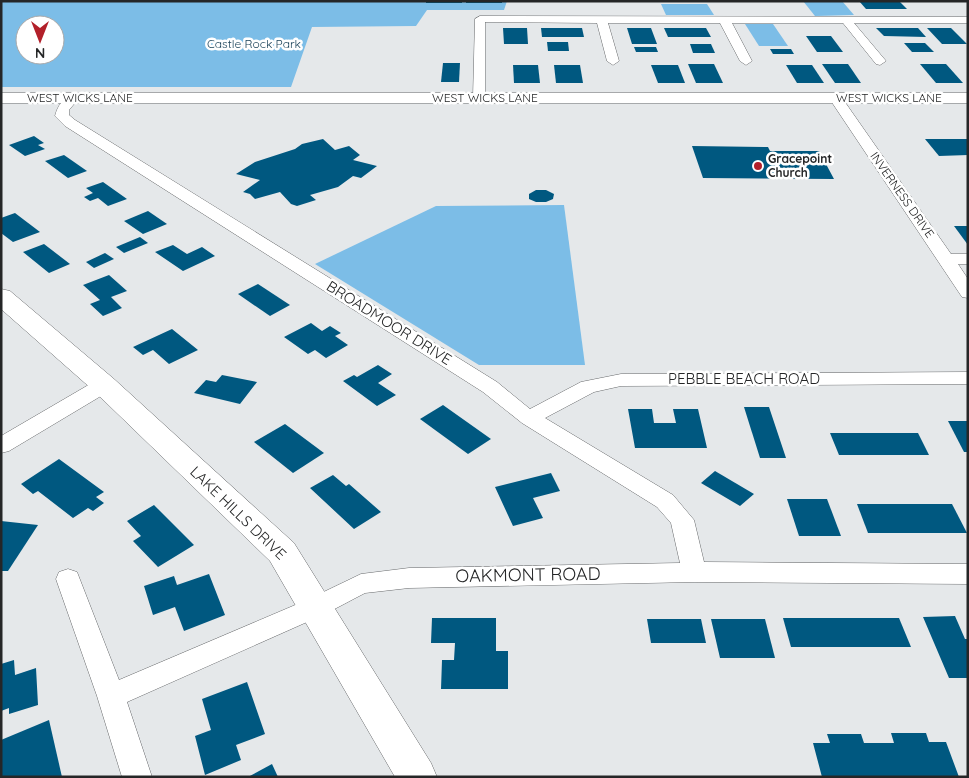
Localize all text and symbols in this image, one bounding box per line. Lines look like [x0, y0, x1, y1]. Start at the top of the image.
north arrow [15, 15, 65, 65]
park label: Castle Rock Park [207, 36, 301, 51]
text: N [35, 44, 45, 62]
street label: WEST WICKS LANE [27, 90, 133, 105]
street label: WEST WICKS LANE [432, 90, 538, 105]
street label: WEST WICKS LANE [836, 90, 942, 105]
street label: INVERNESS DRIVE [867, 149, 938, 241]
place label: Gracepoint Church [768, 151, 832, 180]
marker: Gracepoint Church [752, 160, 764, 172]
street label: BROADMOOR DRIVE [323, 276, 455, 369]
street label: PEBBLE BEACH ROAD [668, 369, 820, 388]
street label: LAKE HILLS DRIVE [186, 462, 290, 563]
street label: OAKMONT ROAD [455, 562, 601, 587]

